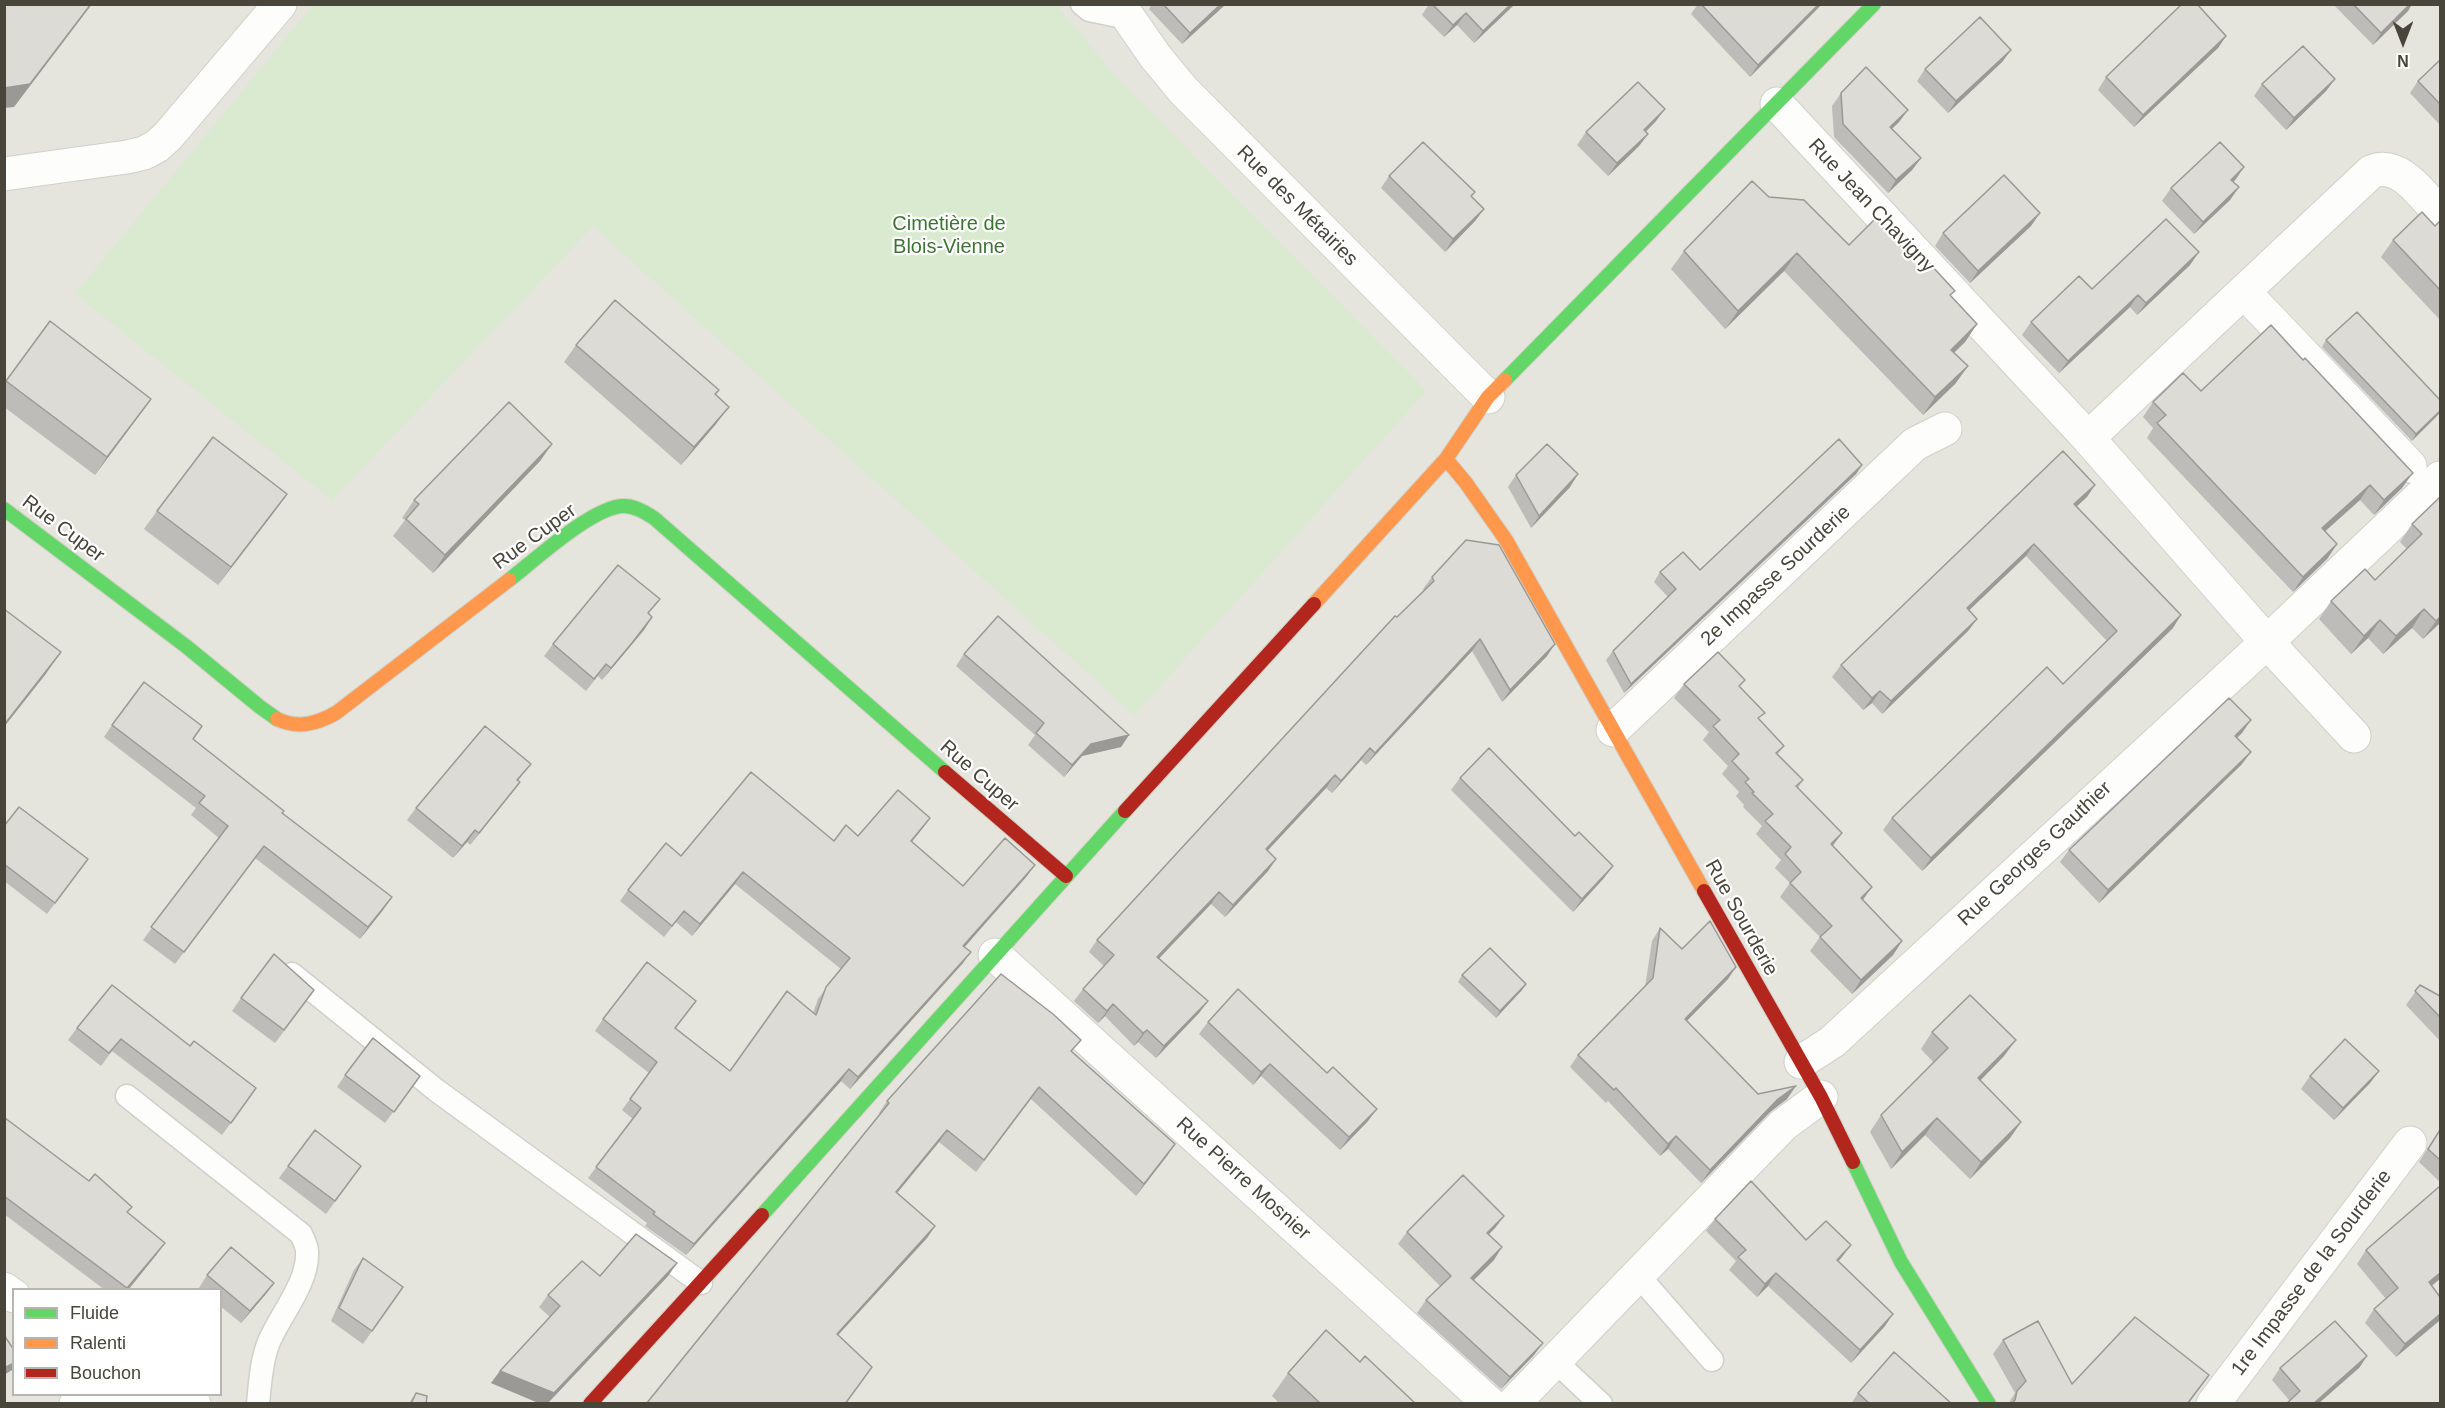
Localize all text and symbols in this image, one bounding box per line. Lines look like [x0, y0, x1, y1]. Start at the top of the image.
north arrow [2373, 12, 2433, 72]
text: N [2397, 52, 2409, 69]
street label: Rue Jean Chavigny [1803, 134, 1939, 278]
street label: Rue des Métairies [1232, 141, 1362, 271]
park label: Cimetière de Blois-Vienne [892, 212, 1006, 259]
street label: Rue Cuper [17, 490, 109, 568]
street label: Rue Cuper [489, 499, 581, 575]
street label: 2e Impasse Sourderie [1696, 501, 1856, 651]
street label: Rue Cuper [935, 735, 1023, 817]
street label: Rue Georges Gauthier [1953, 777, 2117, 931]
street label: Rue Sourderie [1699, 856, 1783, 980]
street label: Rue Pierre Mosnier [1171, 1112, 1315, 1246]
street label: 1re Impasse de la Sourderie [2227, 1165, 2397, 1381]
legend [12, 1288, 222, 1396]
text: Fluide [70, 1303, 119, 1323]
text: Ralenti [70, 1333, 126, 1353]
text: Bouchon [70, 1363, 141, 1383]

